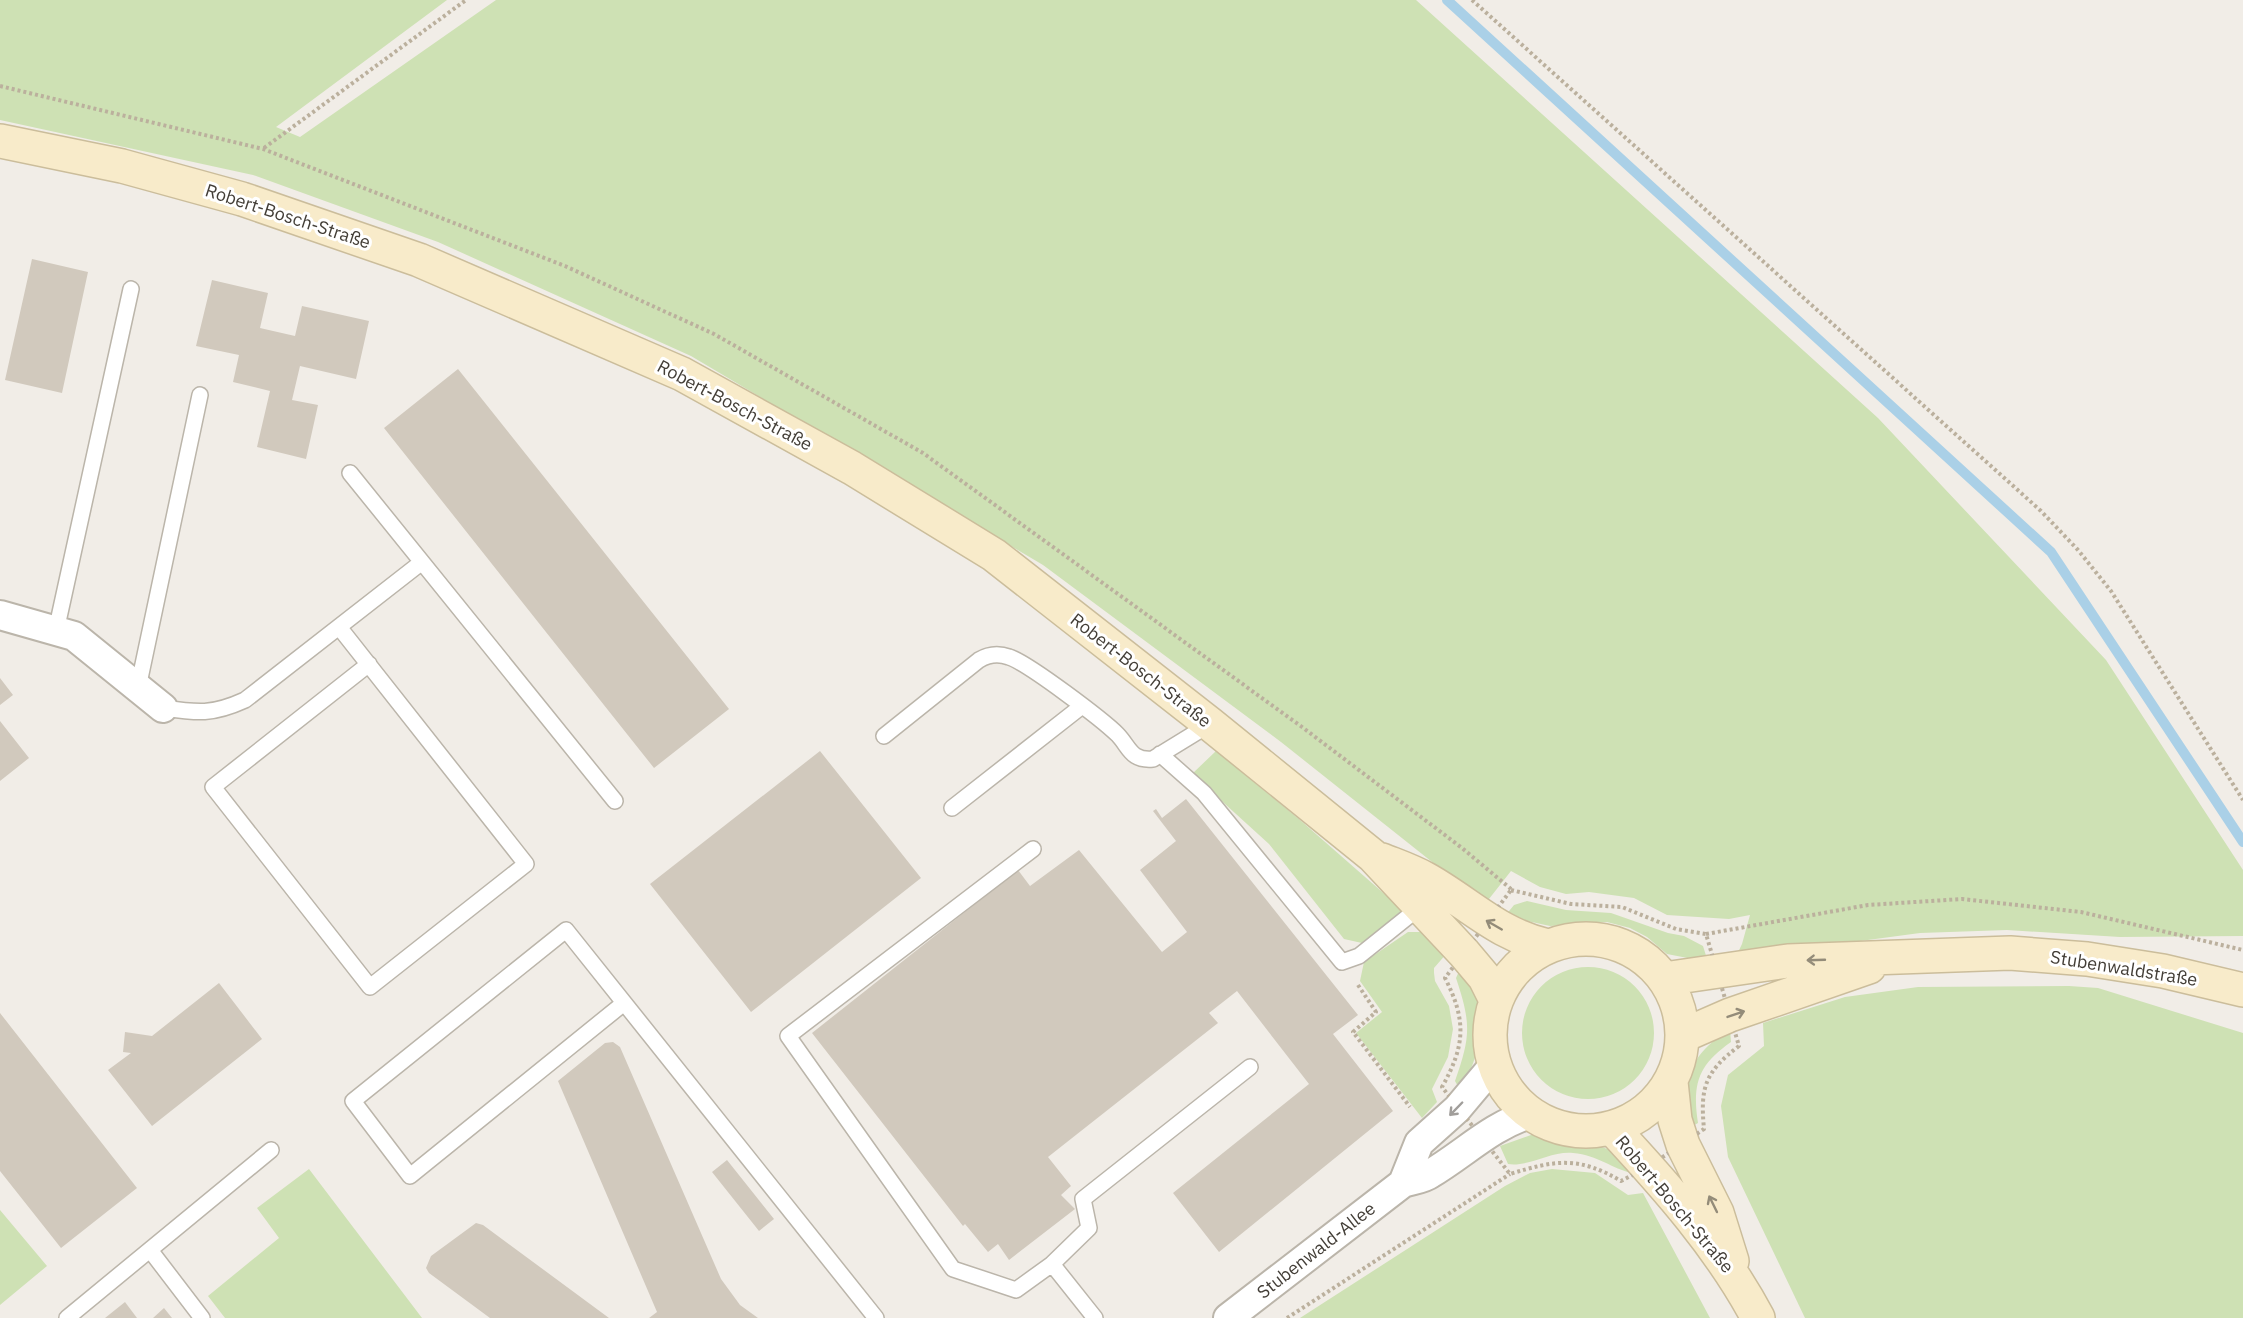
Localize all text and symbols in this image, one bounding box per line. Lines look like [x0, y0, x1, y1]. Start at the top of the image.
street label: Robert-Bosch-Straße [202, 178, 374, 254]
street label: Robert-Bosch-Straße [653, 354, 817, 456]
street label: Robert-Bosch-Straße [1066, 608, 1216, 732]
one-way arrow [1486, 918, 1503, 930]
street label: Stubenwaldstraße [2049, 945, 2199, 991]
one-way arrow [1807, 955, 1827, 966]
one-way arrow [1726, 1007, 1745, 1018]
one-way arrow [1449, 1102, 1463, 1117]
street label: Robert-Bosch-Straße [1611, 1131, 1739, 1278]
one-way arrow [1706, 1196, 1718, 1214]
street label: Stubenwald-Allee [1252, 1197, 1380, 1303]

